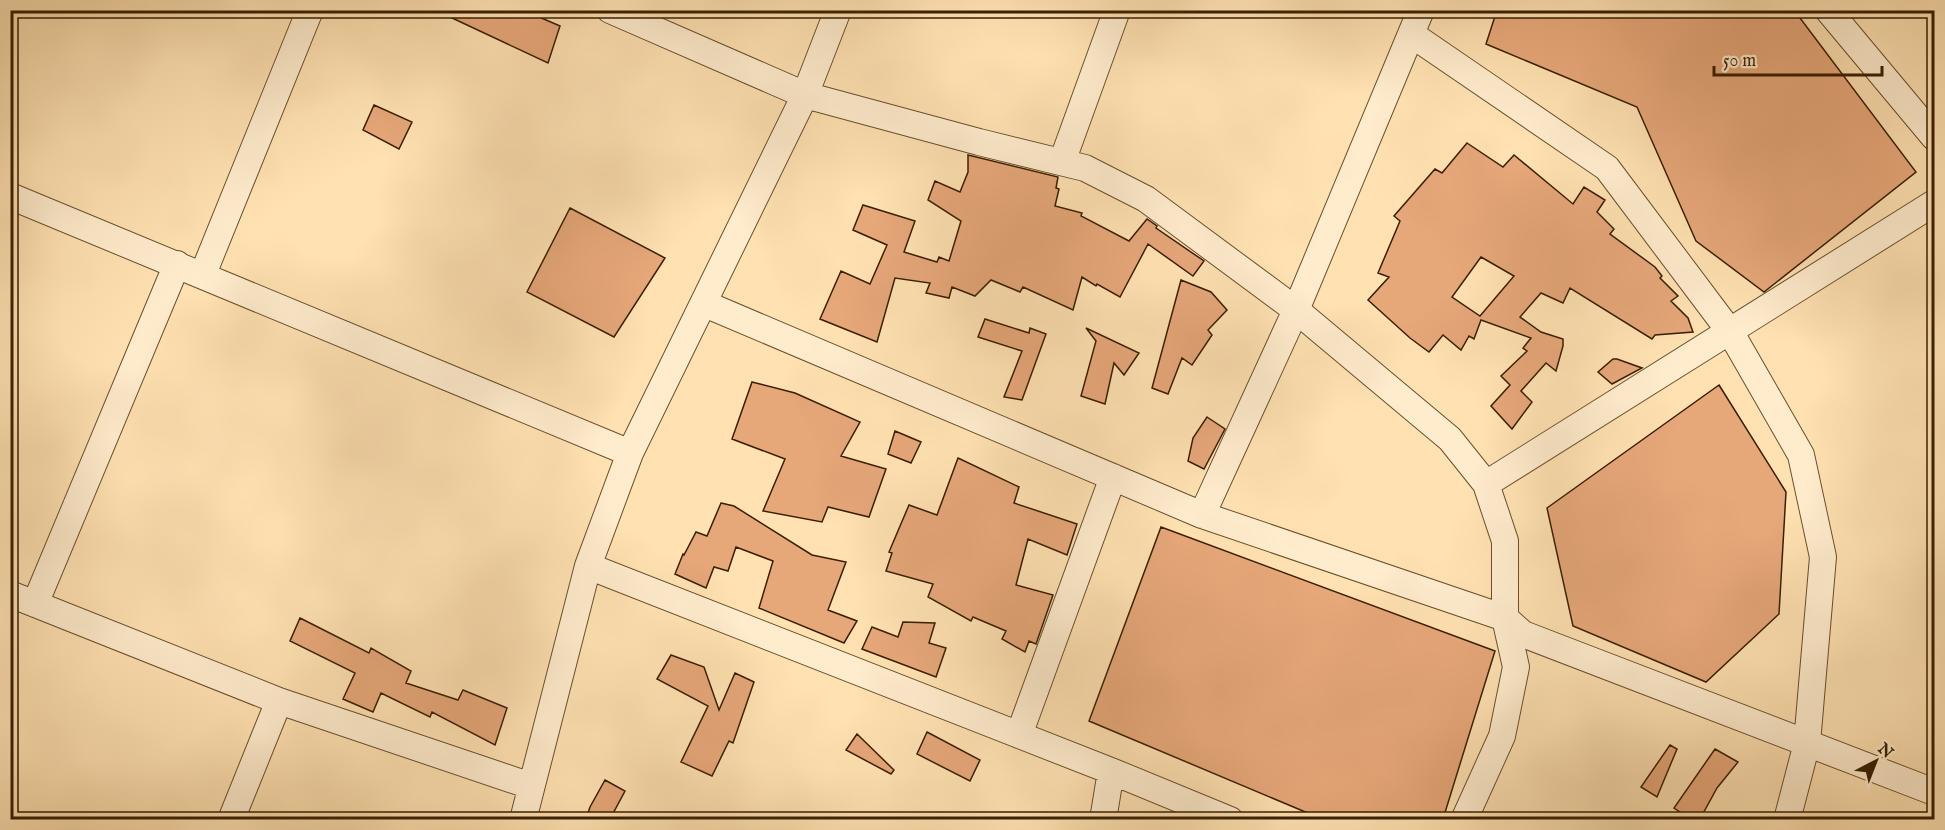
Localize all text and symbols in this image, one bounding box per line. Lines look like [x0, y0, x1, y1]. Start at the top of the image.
scale bar [1714, 39, 1882, 77]
text: 50 m [1723, 50, 1756, 73]
north arrow [1846, 731, 1906, 791]
text: N [1872, 739, 1897, 764]

